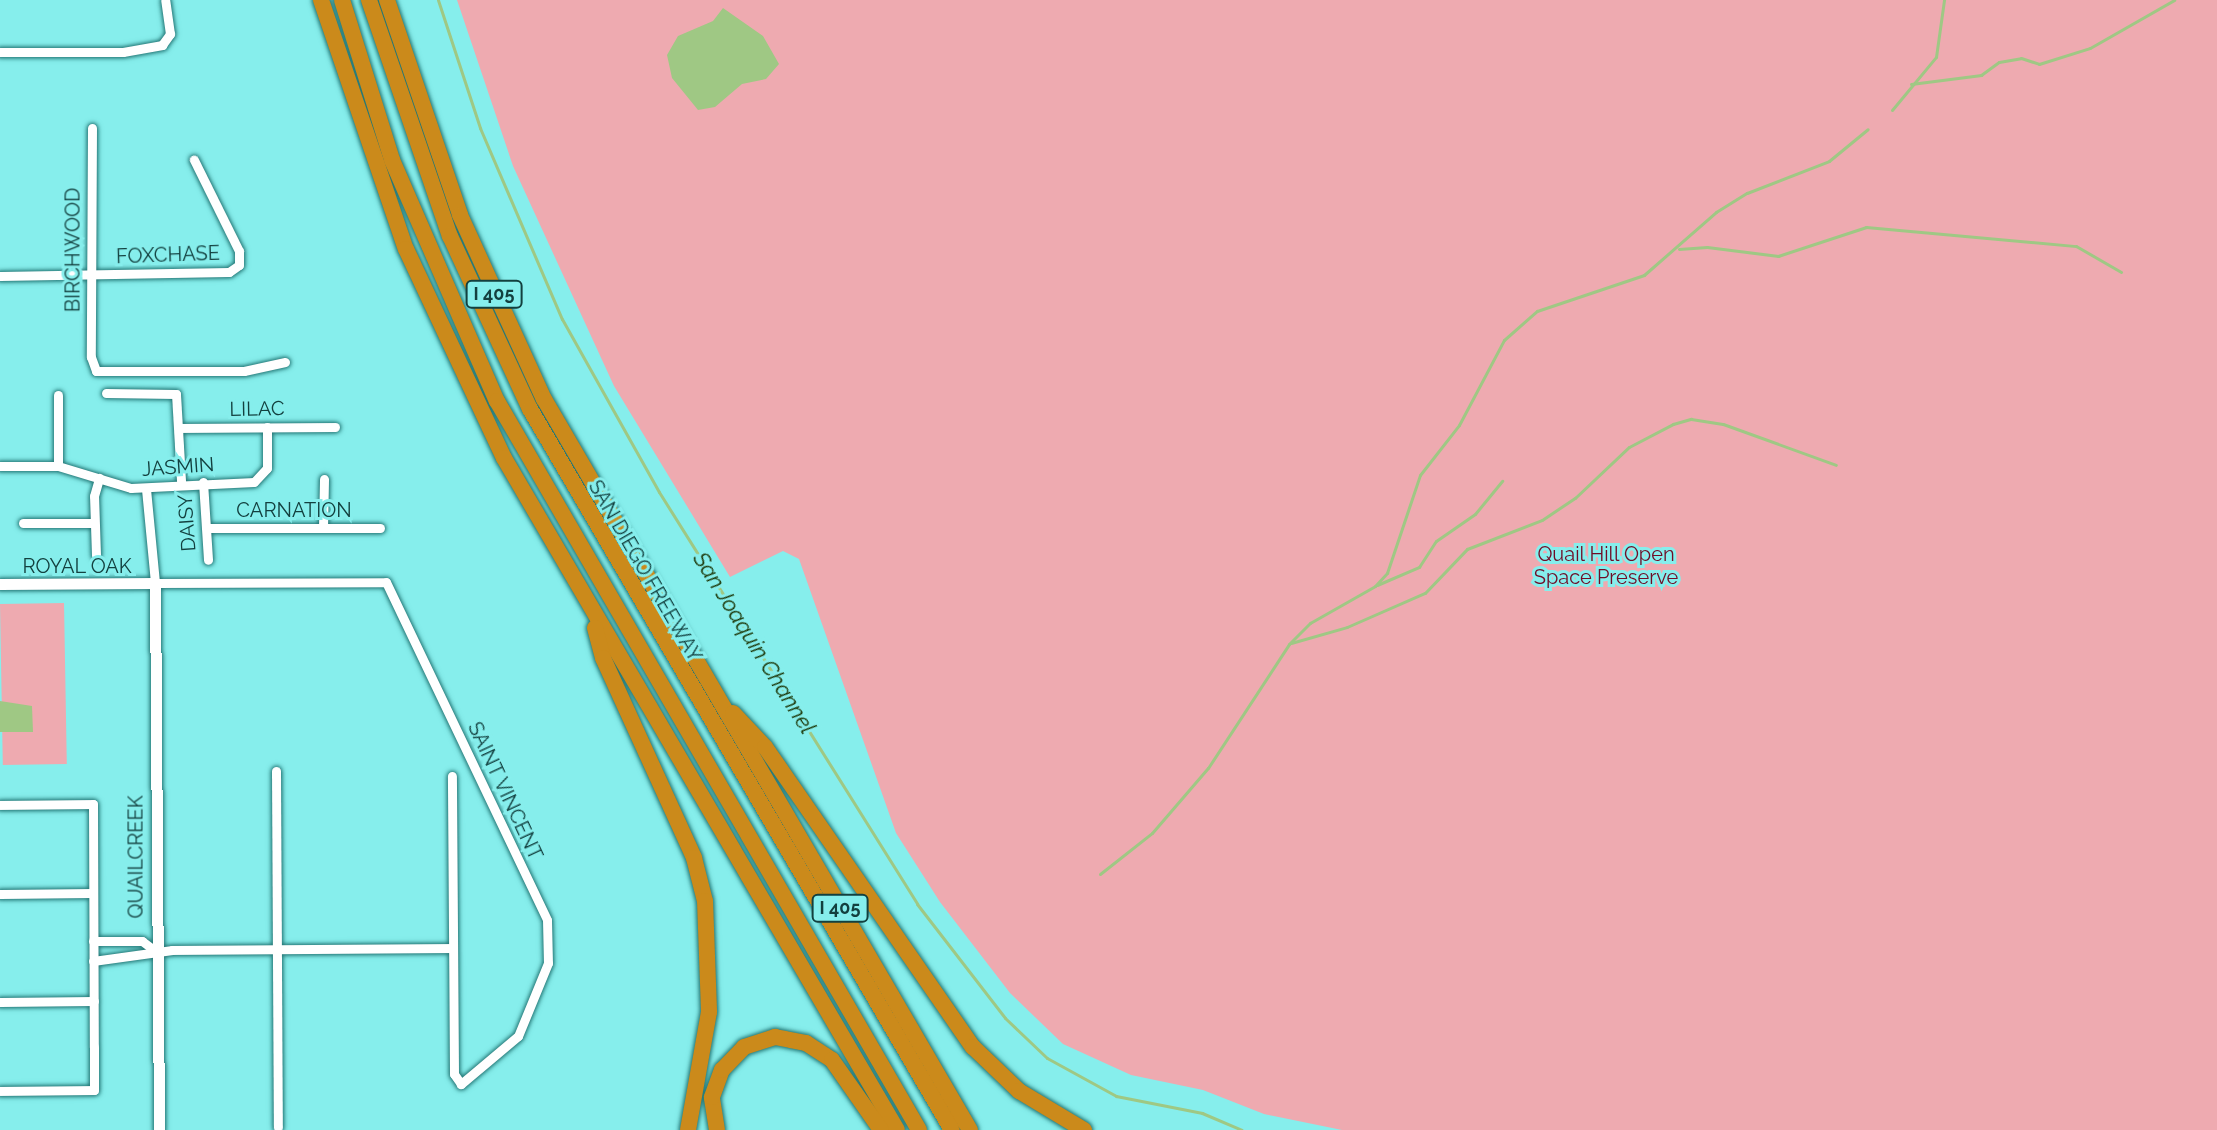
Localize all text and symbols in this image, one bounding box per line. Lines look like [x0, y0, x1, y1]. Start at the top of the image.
street label: BIRCHWOOD [61, 188, 85, 312]
street label: FOXCHASE [116, 241, 220, 269]
road number: I 405 [464, 280, 524, 308]
street label: LILAC [229, 397, 285, 421]
street label: JASMIN [141, 452, 215, 482]
street label: SAN DIEGO FREEWAY [583, 476, 707, 666]
street label: DAISY [173, 494, 201, 552]
street label: CARNATION [236, 498, 352, 522]
park label: Quail Hill Open Space Preserve [1534, 542, 1678, 589]
water label: San Joaquin Channel [687, 547, 821, 739]
street label: ROYAL OAK [22, 554, 132, 578]
street label: SAINT VINCENT [462, 718, 548, 864]
street label: QUAILCREEK [124, 795, 148, 919]
road number: I 405 [810, 894, 870, 922]

